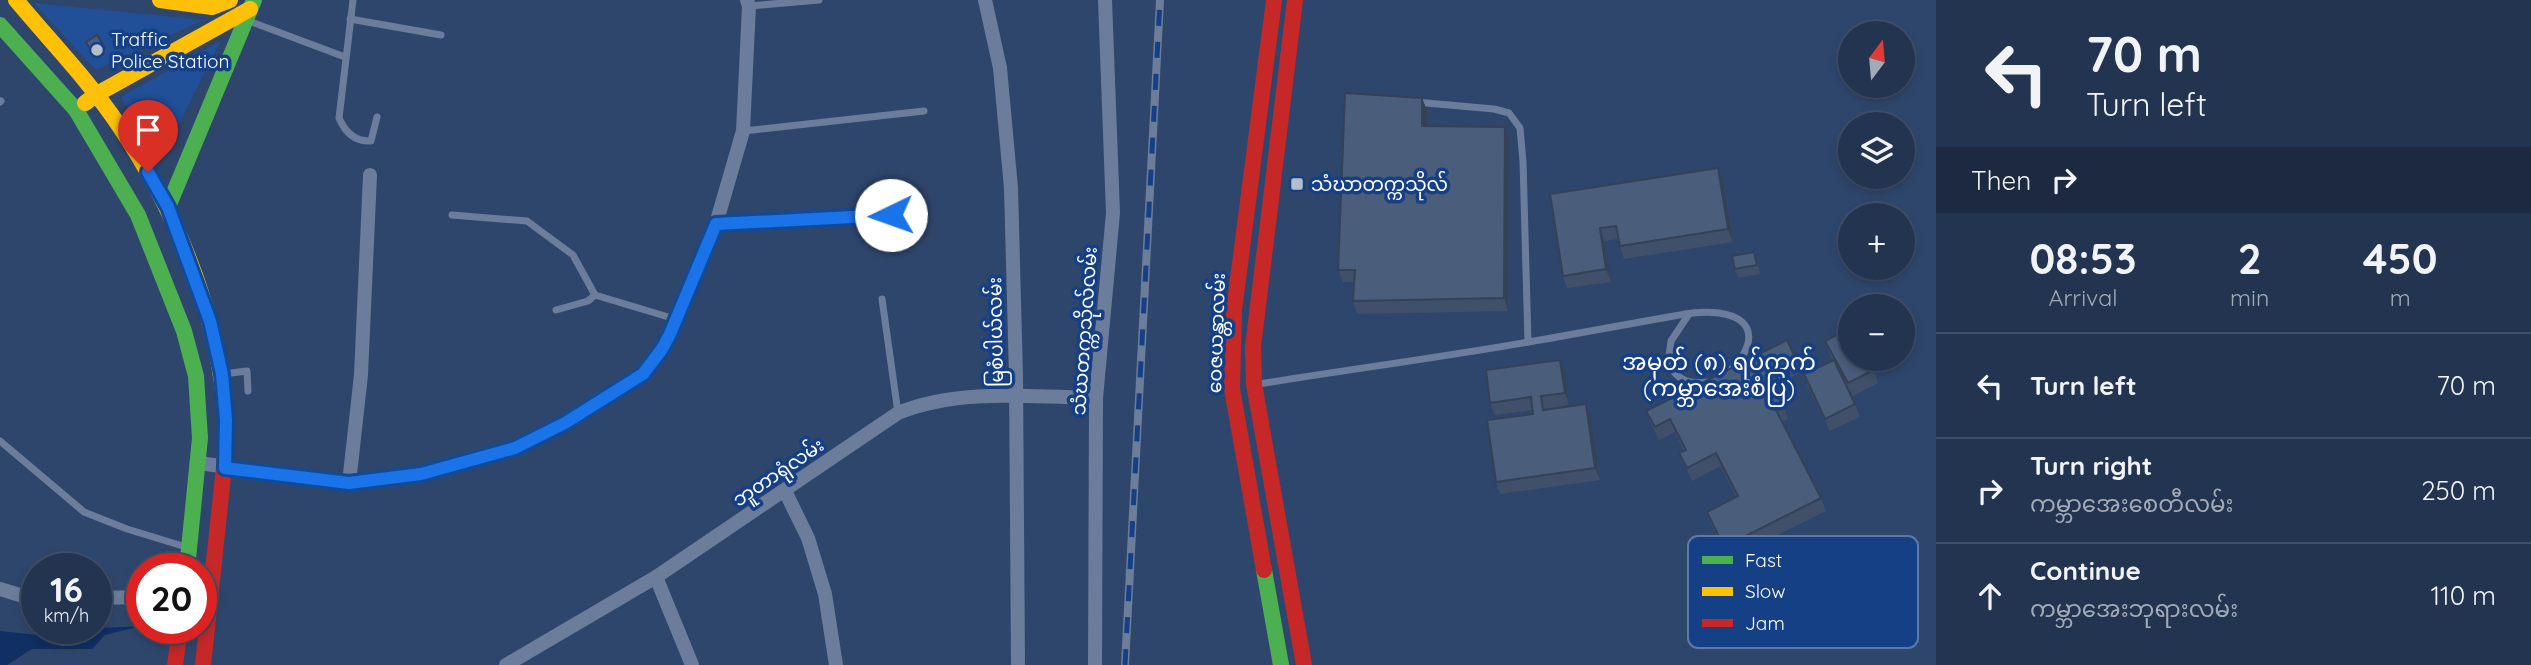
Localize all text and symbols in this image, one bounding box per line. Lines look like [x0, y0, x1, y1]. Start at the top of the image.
north arrow [1838, 21, 1914, 98]
map controls [1838, 21, 1915, 371]
text: 70 m [2086, 23, 2202, 84]
place label: Traffic Police Station [111, 27, 229, 73]
icon: left [1971, 28, 2062, 119]
marker: Traffic Police Station [89, 42, 105, 58]
text: Turn left [2086, 84, 2207, 124]
pin [118, 100, 178, 172]
icon: arrive [129, 111, 167, 149]
button: layers [1838, 112, 1915, 189]
icon: right [2045, 161, 2083, 199]
text: Then [1971, 164, 2031, 197]
place label: သံဃာတက္ကသိုလ် [1311, 170, 1448, 201]
marker: သံဃာတက္ကသိုလ် [1289, 176, 1305, 192]
position arrow [854, 178, 928, 252]
button: + [1838, 203, 1915, 280]
text: 08:53 [2030, 232, 2137, 285]
text: 2 [2238, 232, 2262, 285]
text: 450 [2363, 232, 2437, 285]
street label: သံဃတက္ကသိုလ်လမ်း [1064, 246, 1107, 417]
street label: ဝေဇယန္တာလမ်း [1200, 272, 1234, 394]
street label: မြစံပါယ်လမ်း [980, 277, 1012, 387]
text: Arrival [2049, 283, 2117, 312]
text: min [2230, 283, 2269, 312]
text: m [2390, 283, 2411, 312]
button: − [1838, 294, 1915, 371]
district label: အမှတ် (၈) ရပ်ကွက် (ကမ္ဘာအေးစံပြ) [1622, 346, 1816, 407]
icon: left [1971, 367, 2009, 405]
text: Turn left [2030, 369, 2137, 402]
text: 70 m [2436, 369, 2496, 402]
street label: ဘူတာရုံလမ်း [727, 431, 831, 515]
text: Turn right [2030, 449, 2152, 482]
icon: right [1971, 472, 2009, 510]
text: 250 m [2421, 474, 2496, 507]
text: ကမ္ဘာအေးစေတီလမ်း [2030, 489, 2234, 518]
legend [1688, 536, 1918, 648]
text: Fast [1745, 548, 1782, 572]
speed limit sign: 20 [126, 553, 217, 644]
text: Continue [2030, 554, 2141, 587]
text: 16 [50, 567, 83, 611]
icon: ahead [1971, 577, 2009, 615]
text: Slow [1745, 579, 1786, 603]
text: 110 m [2430, 579, 2496, 612]
text: ကမ္ဘာအေးဘုရားလမ်း [2030, 594, 2238, 623]
text: km/h [44, 604, 89, 627]
text: Jam [1745, 611, 1785, 635]

